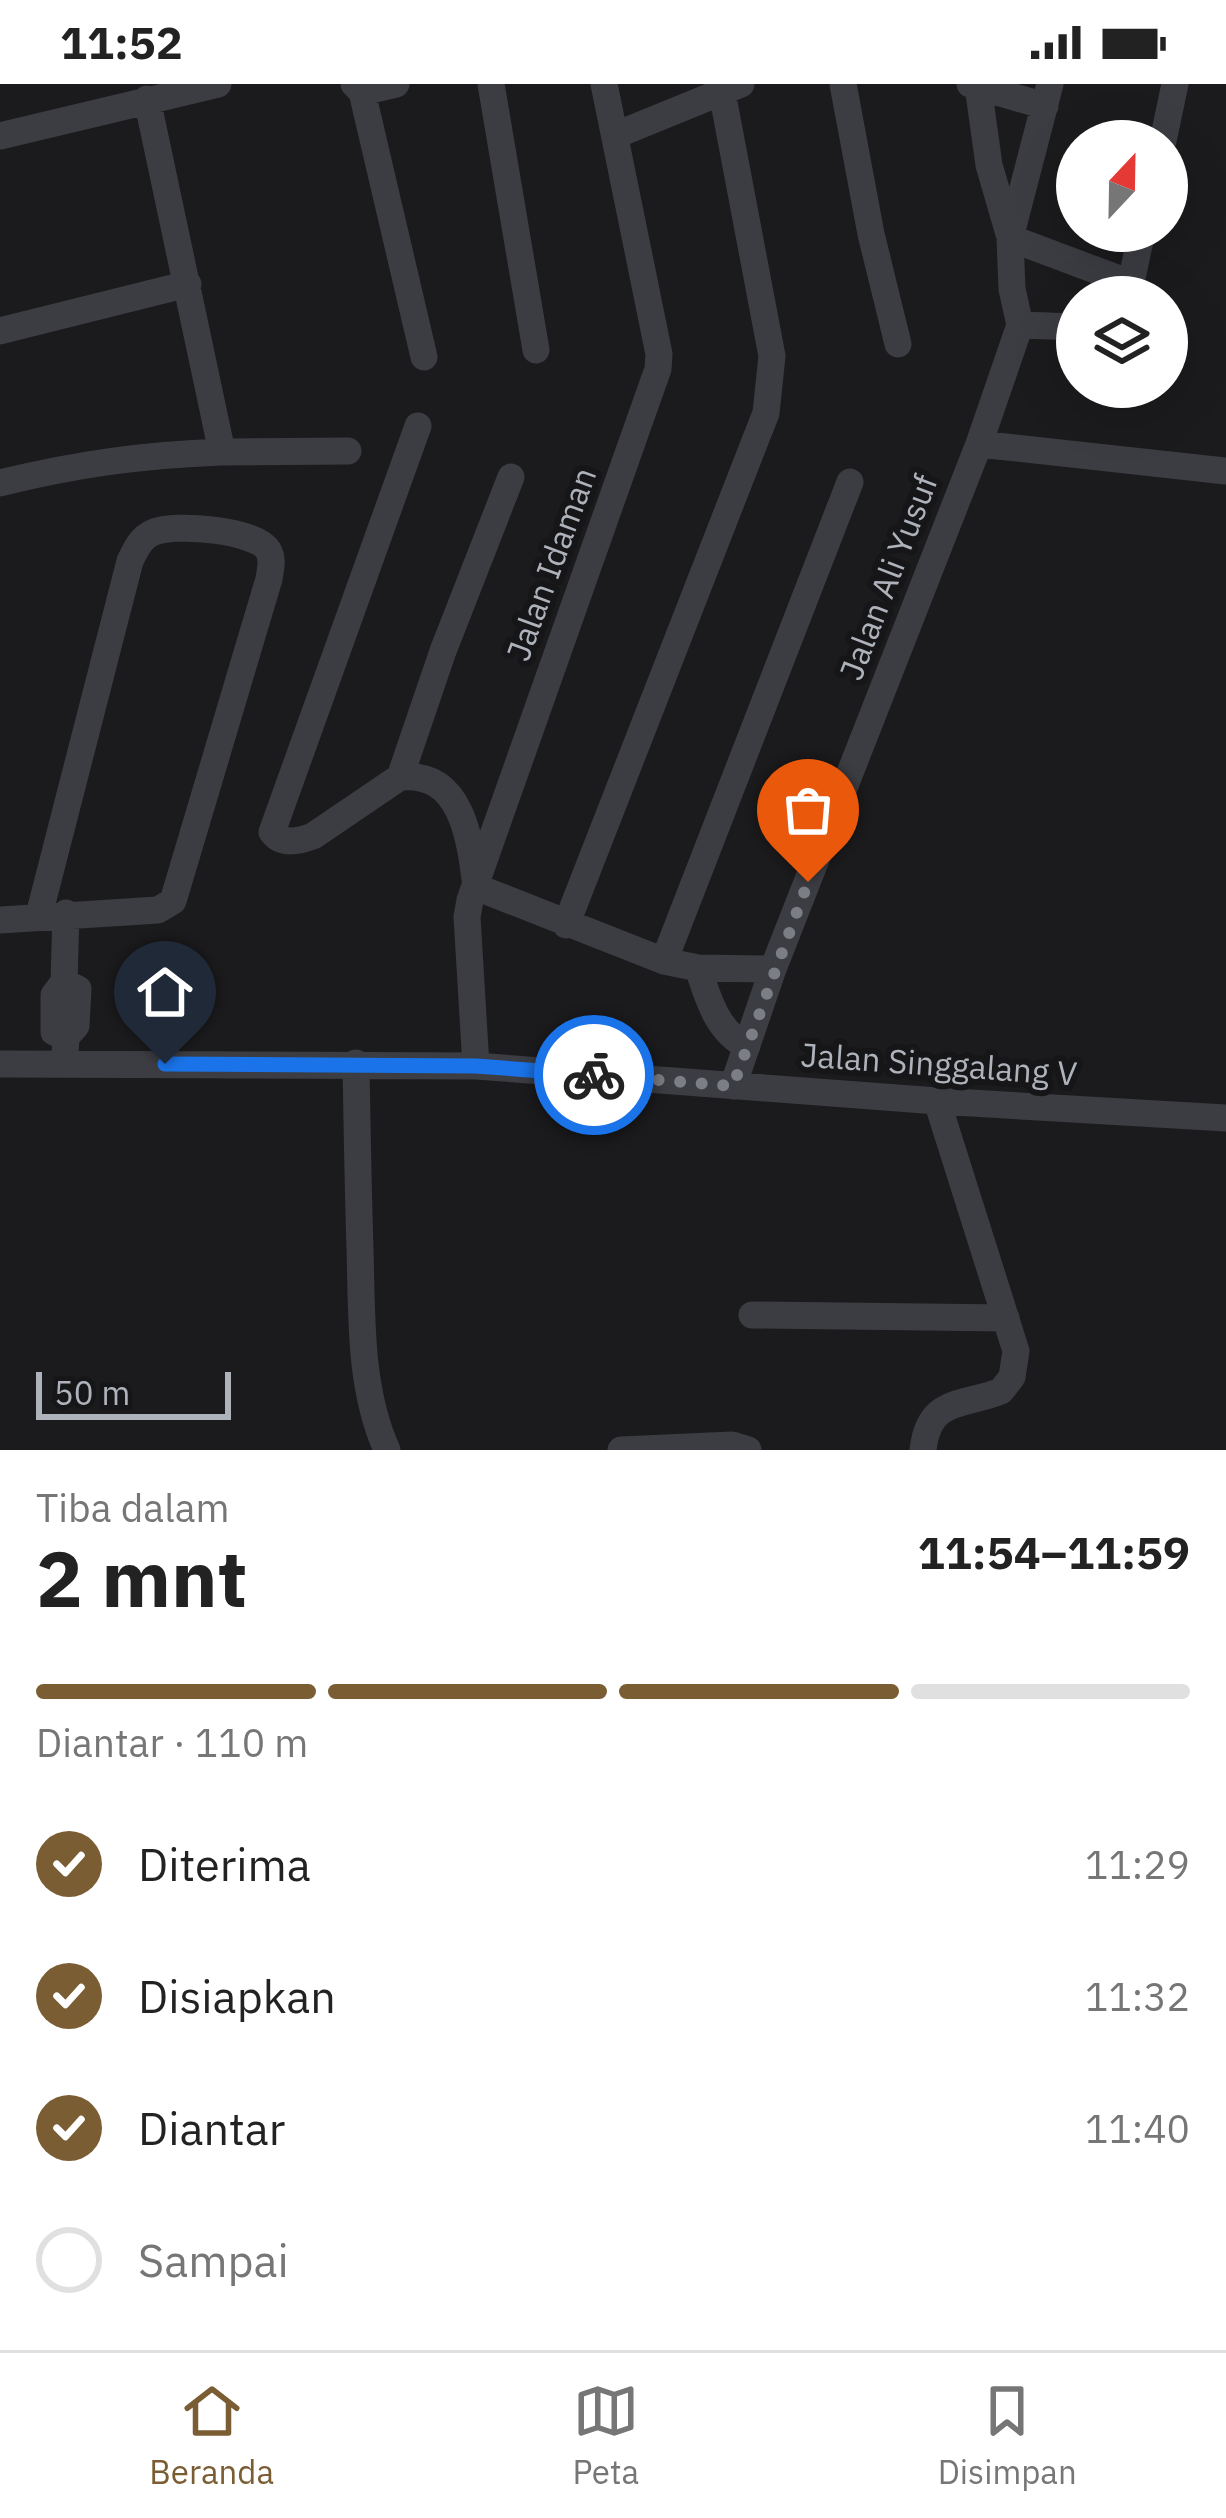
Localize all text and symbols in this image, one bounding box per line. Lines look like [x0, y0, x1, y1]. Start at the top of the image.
text: 11:52 [60, 13, 183, 71]
north arrow [1056, 120, 1188, 252]
map controls [1056, 120, 1188, 408]
button: layers [1056, 276, 1188, 408]
street label: Jalan Idaman [496, 461, 605, 666]
street label: Jalan Ali Yusuf [829, 468, 947, 686]
pin [757, 759, 859, 882]
icon: bag [775, 777, 841, 843]
pin [114, 941, 216, 1064]
icon: home [132, 959, 198, 1025]
courier [534, 1015, 654, 1135]
street label: Jalan Singgalang V [799, 1032, 1079, 1095]
icon: bike [561, 1042, 627, 1108]
scale bar [36, 1366, 231, 1419]
text: 50 m [54, 1371, 130, 1414]
text: Tiba dalam [36, 1482, 230, 1533]
text: 11:54–11:59 [918, 1523, 1190, 1581]
text: 2 mnt [36, 1527, 247, 1628]
text: Diantar · 110 m [36, 1717, 308, 1768]
icon: check [36, 1831, 102, 1897]
text: Diterima [138, 1835, 311, 1893]
text: 11:29 [1085, 1839, 1190, 1890]
icon: check [36, 1963, 102, 2029]
text: Disiapkan [138, 1967, 336, 2025]
text: 11:32 [1085, 1971, 1190, 2022]
icon: check [36, 2095, 102, 2161]
text: Diantar [138, 2099, 285, 2157]
text: 11:40 [1085, 2103, 1190, 2154]
text: Sampai [138, 2231, 289, 2289]
tab: Beranda [149, 2378, 274, 2493]
tab: Peta [573, 2378, 639, 2493]
tab: Disimpan [938, 2378, 1077, 2493]

